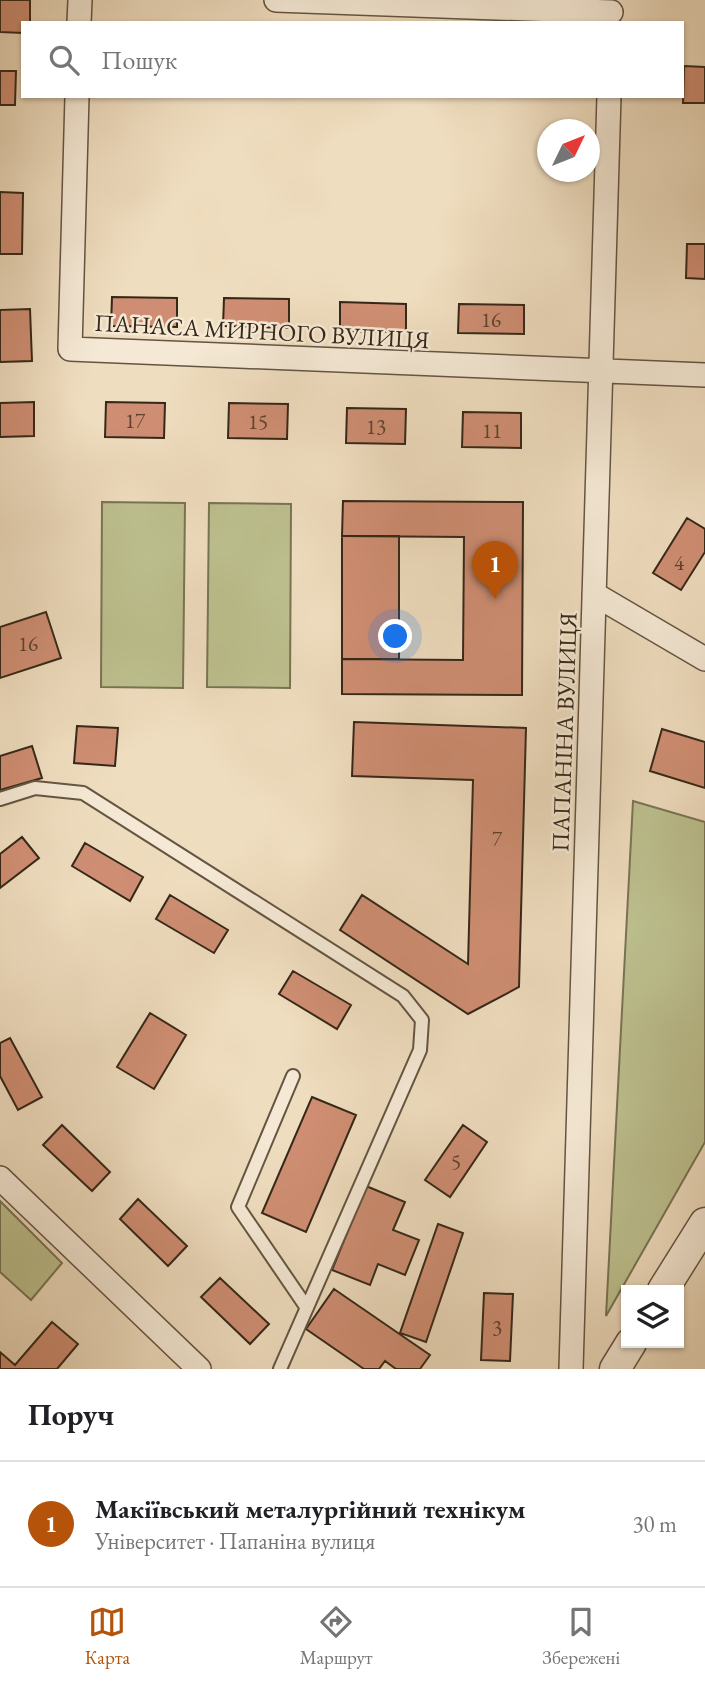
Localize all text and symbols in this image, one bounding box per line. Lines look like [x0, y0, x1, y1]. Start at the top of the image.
search box [21, 21, 684, 98]
icon: search [45, 41, 83, 79]
text: Пошук [101, 43, 177, 77]
north arrow [537, 119, 600, 182]
house number: 16 [481, 306, 501, 333]
street label: ПАНАСА МИРНОГО ВУЛИЦЯ [94, 307, 430, 355]
house number: 17 [125, 407, 146, 434]
house number: 15 [248, 408, 268, 435]
house number: 13 [366, 413, 386, 440]
house number: 11 [482, 417, 502, 444]
pin: 1 [472, 541, 518, 599]
house number: 4 [674, 549, 685, 576]
street label: ПАПАНІНА ВУЛИЦЯ [544, 612, 584, 852]
your location [378, 619, 412, 653]
house number: 16 [18, 630, 38, 657]
house number: 7 [492, 825, 503, 852]
house number: 5 [451, 1148, 461, 1175]
map controls [621, 1285, 684, 1348]
button: layers [621, 1285, 684, 1348]
house number: 3 [492, 1314, 502, 1341]
text: Поруч [28, 1395, 114, 1434]
text: Макіївський металургійний технікум [95, 1492, 526, 1526]
text: 1 [45, 1509, 57, 1539]
text: 30 m [632, 1509, 677, 1539]
text: Університет · Папаніна вулиця [95, 1526, 375, 1556]
tab: Карта [85, 1603, 130, 1670]
tab: Маршрут [300, 1603, 373, 1670]
tab: Збережені [542, 1603, 620, 1670]

